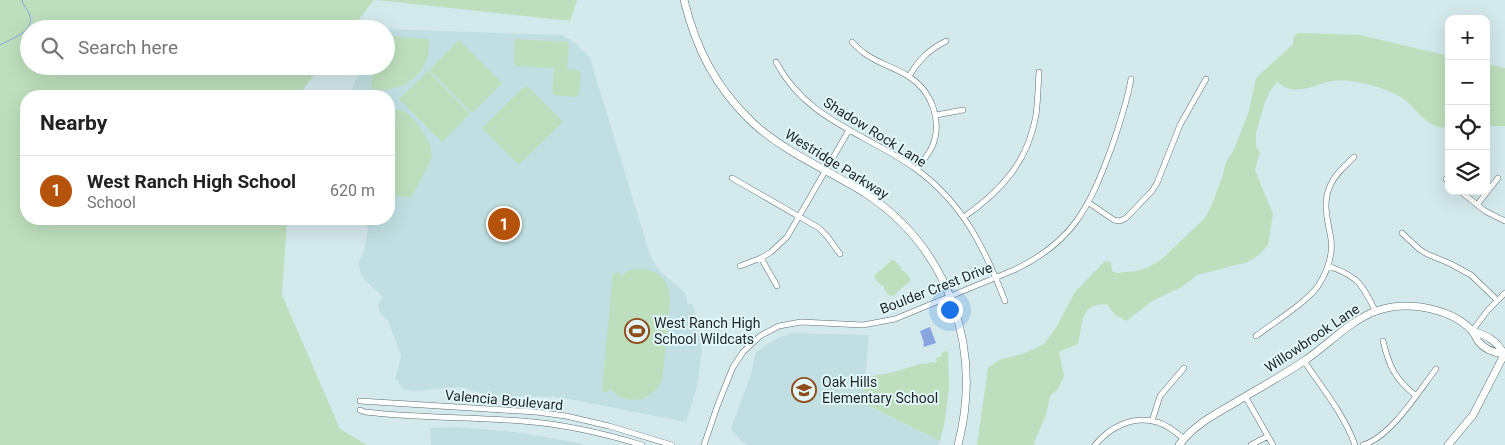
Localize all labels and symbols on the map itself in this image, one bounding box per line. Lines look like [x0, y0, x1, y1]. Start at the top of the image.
street label: Shadow Rock Lane [821, 94, 929, 170]
street label: Westridge Parkway [782, 126, 892, 203]
pin: 1 [488, 205, 520, 243]
street label: Boulder Crest Drive [877, 259, 995, 317]
your location [937, 297, 963, 323]
street label: Willowbrook Lane [1262, 300, 1362, 376]
place label: West Ranch High School Wildcats [654, 315, 760, 347]
sports icon: West Ranch High School Wildcats [624, 318, 650, 344]
place label: Oak Hills Elementary School [822, 374, 938, 406]
school or university icon: Oak Hills Elementary School [791, 377, 817, 403]
street label: Valencia Boulevard [444, 387, 564, 413]

